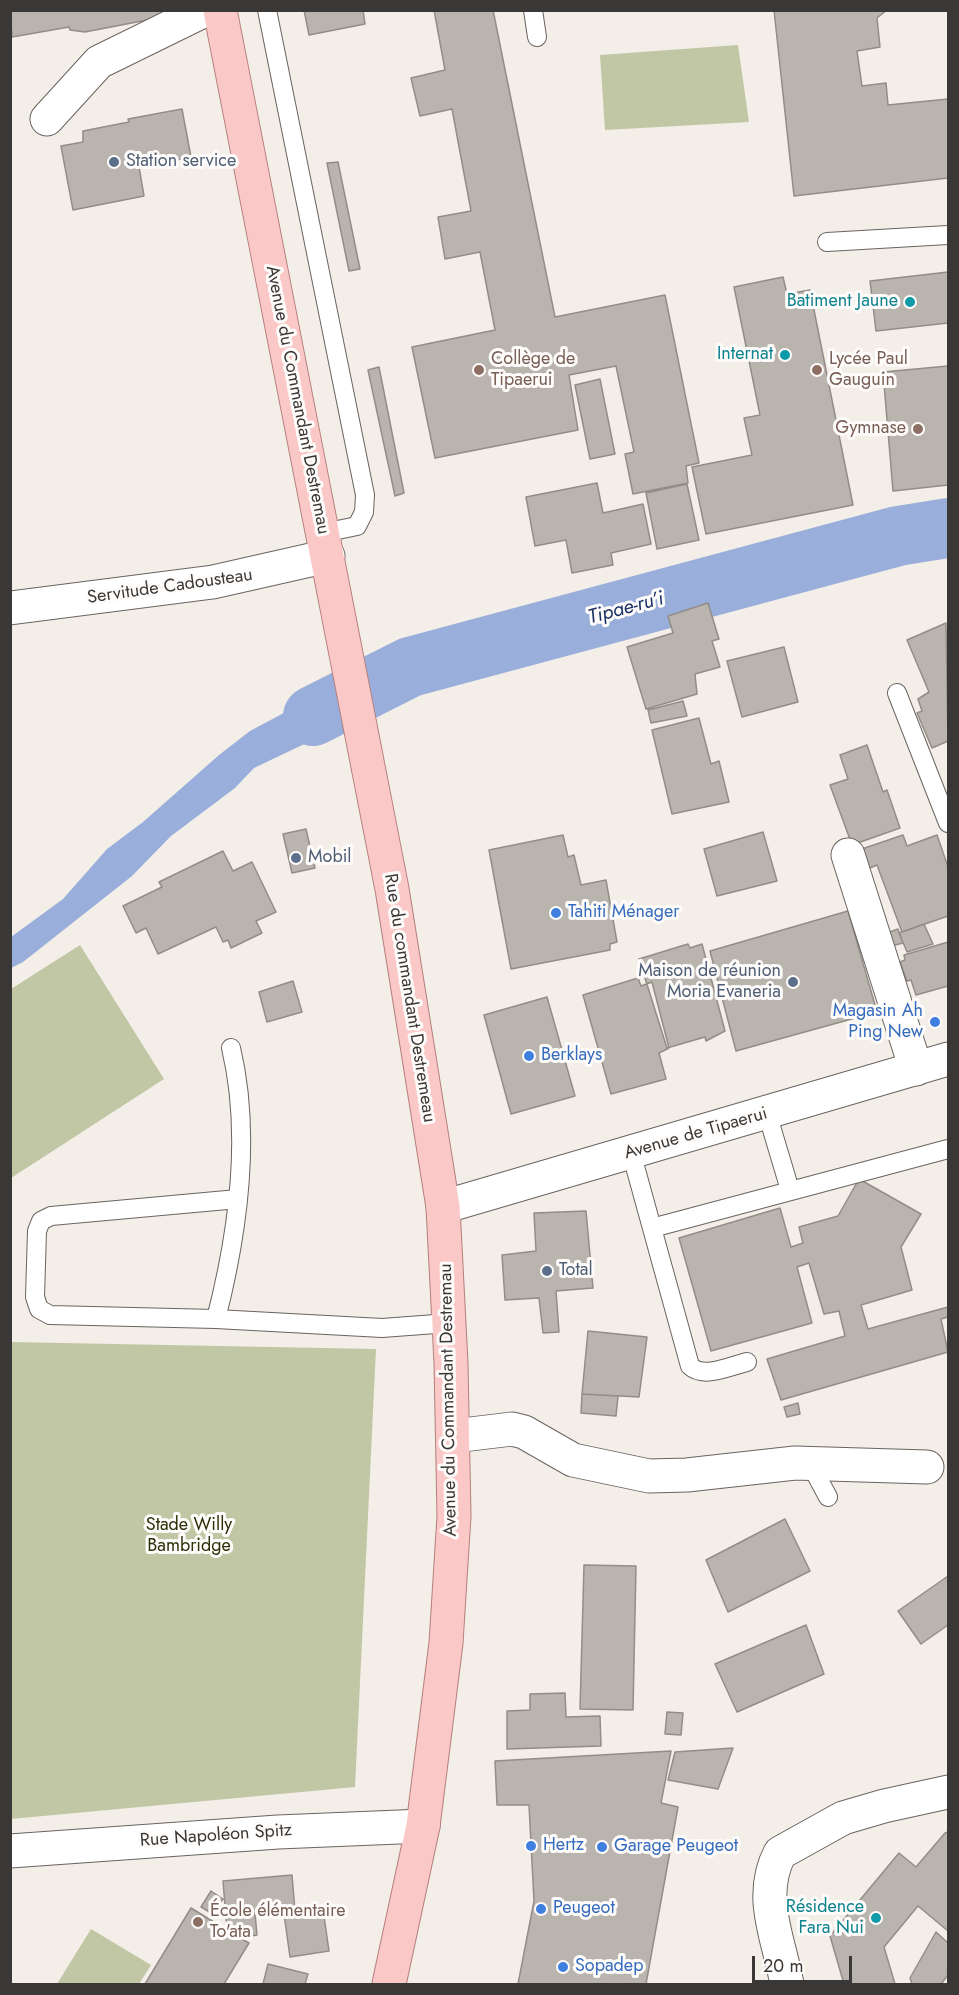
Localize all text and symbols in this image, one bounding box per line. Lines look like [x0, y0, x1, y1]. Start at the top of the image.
place label: Station service [126, 151, 236, 173]
marker: Station service [107, 155, 121, 169]
street label: Avenue du Commandant Destremau [260, 264, 334, 536]
place label: Batiment Jaune [787, 291, 898, 313]
marker: Batiment Jaune [903, 295, 917, 309]
place label: Internat [717, 344, 773, 366]
marker: Internat [778, 348, 792, 362]
place label: Collège de Tipaerui [491, 349, 575, 392]
place label: Lycée Paul Gauguin [829, 349, 908, 392]
marker: Collège de Tipaerui [472, 363, 486, 377]
marker: Lycée Paul Gauguin [810, 363, 824, 377]
place label: Gymnase [835, 418, 906, 440]
marker: Gymnase [911, 422, 925, 436]
street label: Servitude Cadousteau [86, 565, 254, 609]
water label: Tipae-ru’i [586, 587, 666, 631]
place label: Mobil [308, 847, 351, 869]
marker: Mobil [289, 851, 303, 865]
street label: Rue du commandant Destremeau [379, 872, 439, 1124]
place label: Tahiti Ménager [568, 902, 679, 924]
marker: Tahiti Ménager [549, 906, 563, 920]
place label: Maison de réunion Moria Evaneria [638, 961, 781, 1004]
marker: Maison de réunion Moria Evaneria [786, 975, 800, 989]
place label: Magasin Ah Ping New [833, 1001, 923, 1044]
marker: Magasin Ah Ping New [928, 1015, 942, 1029]
place label: Berklays [541, 1045, 602, 1067]
marker: Berklays [522, 1049, 536, 1063]
street label: Avenue de Tipaerui [622, 1103, 770, 1165]
place label: Total [559, 1260, 593, 1282]
street label: Avenue du Commandant Destremau [436, 1263, 462, 1537]
marker: Total [540, 1264, 554, 1278]
park label: Stade Willy Bambridge [146, 1515, 232, 1558]
street label: Rue Napoléon Spitz [139, 1820, 293, 1852]
place label: Hertz [543, 1835, 584, 1857]
place label: Garage Peugeot [614, 1836, 738, 1858]
marker: Hertz [524, 1839, 538, 1853]
marker: Garage Peugeot [595, 1840, 609, 1854]
place label: Résidence Fara Nui [786, 1897, 864, 1940]
place label: Peugeot [553, 1898, 615, 1920]
place label: École élémentaire To'ata [210, 1901, 345, 1944]
marker: Peugeot [534, 1902, 548, 1916]
marker: Résidence Fara Nui [869, 1911, 883, 1925]
marker: École élémentaire To'ata [191, 1915, 205, 1929]
scale bar [755, 1944, 856, 1982]
text: 20 m [763, 1953, 803, 1979]
place label: Sopadep [575, 1956, 643, 1978]
marker: Sopadep [556, 1960, 570, 1974]

